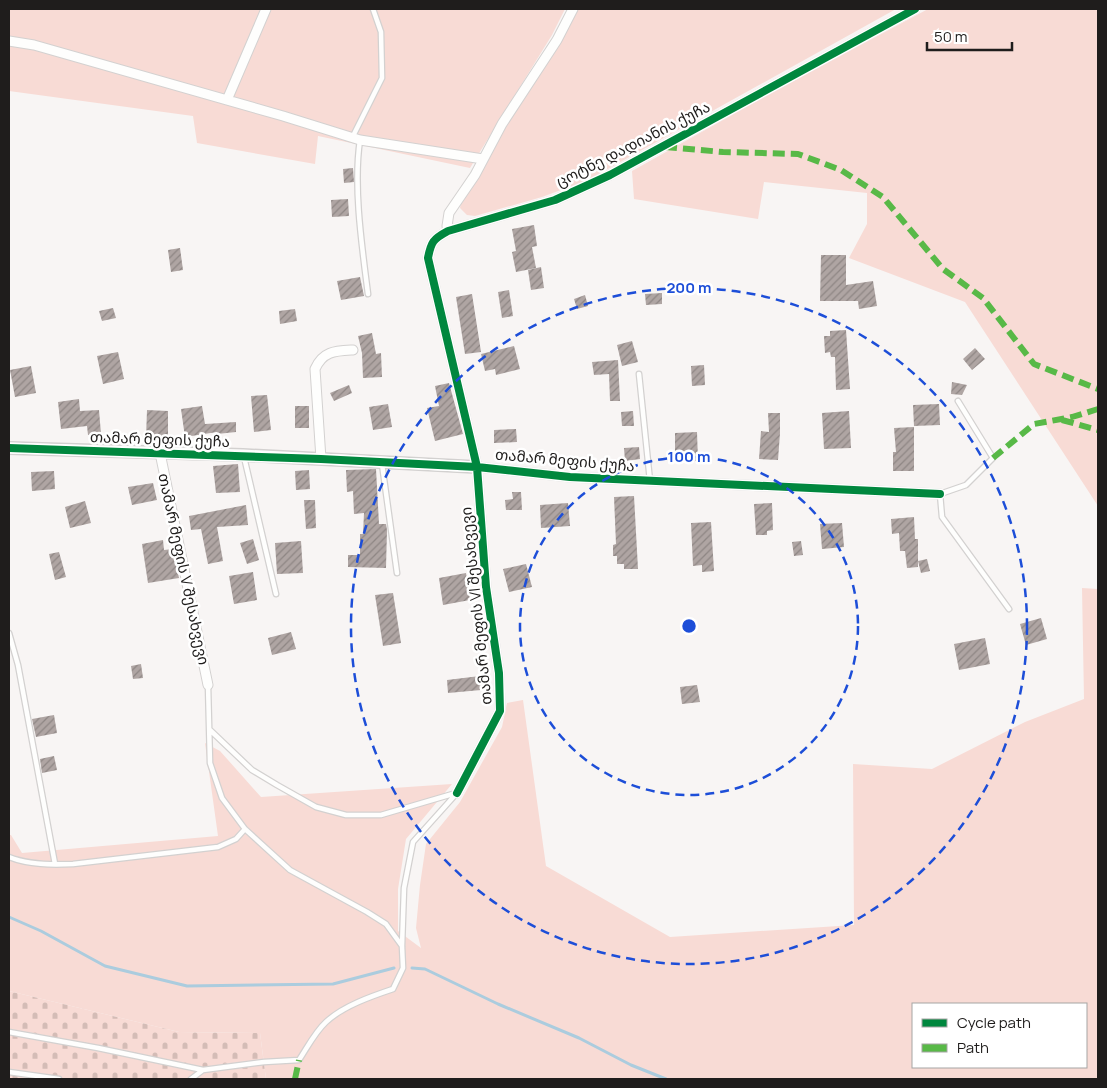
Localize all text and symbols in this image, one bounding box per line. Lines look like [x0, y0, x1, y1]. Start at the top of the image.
scale bar [927, 20, 1012, 52]
text: 50 m [934, 26, 968, 47]
street label: ცოტნე დადიანის ქუჩა [552, 96, 714, 192]
text: 200 m [666, 277, 712, 298]
street label: თამარ მეფის ქუჩა [90, 426, 230, 452]
street label: თამარ მეფის ქუჩა [494, 443, 636, 477]
text: 100 m [668, 446, 710, 467]
street label: თამარ მეფის V შესახვევი [153, 471, 215, 667]
street label: თამარ მეფის VI შესახვევი [455, 506, 497, 706]
centre of rings [680, 617, 698, 635]
legend [912, 1003, 1087, 1068]
text: Cycle path [957, 1012, 1031, 1033]
text: Path [957, 1037, 989, 1058]

